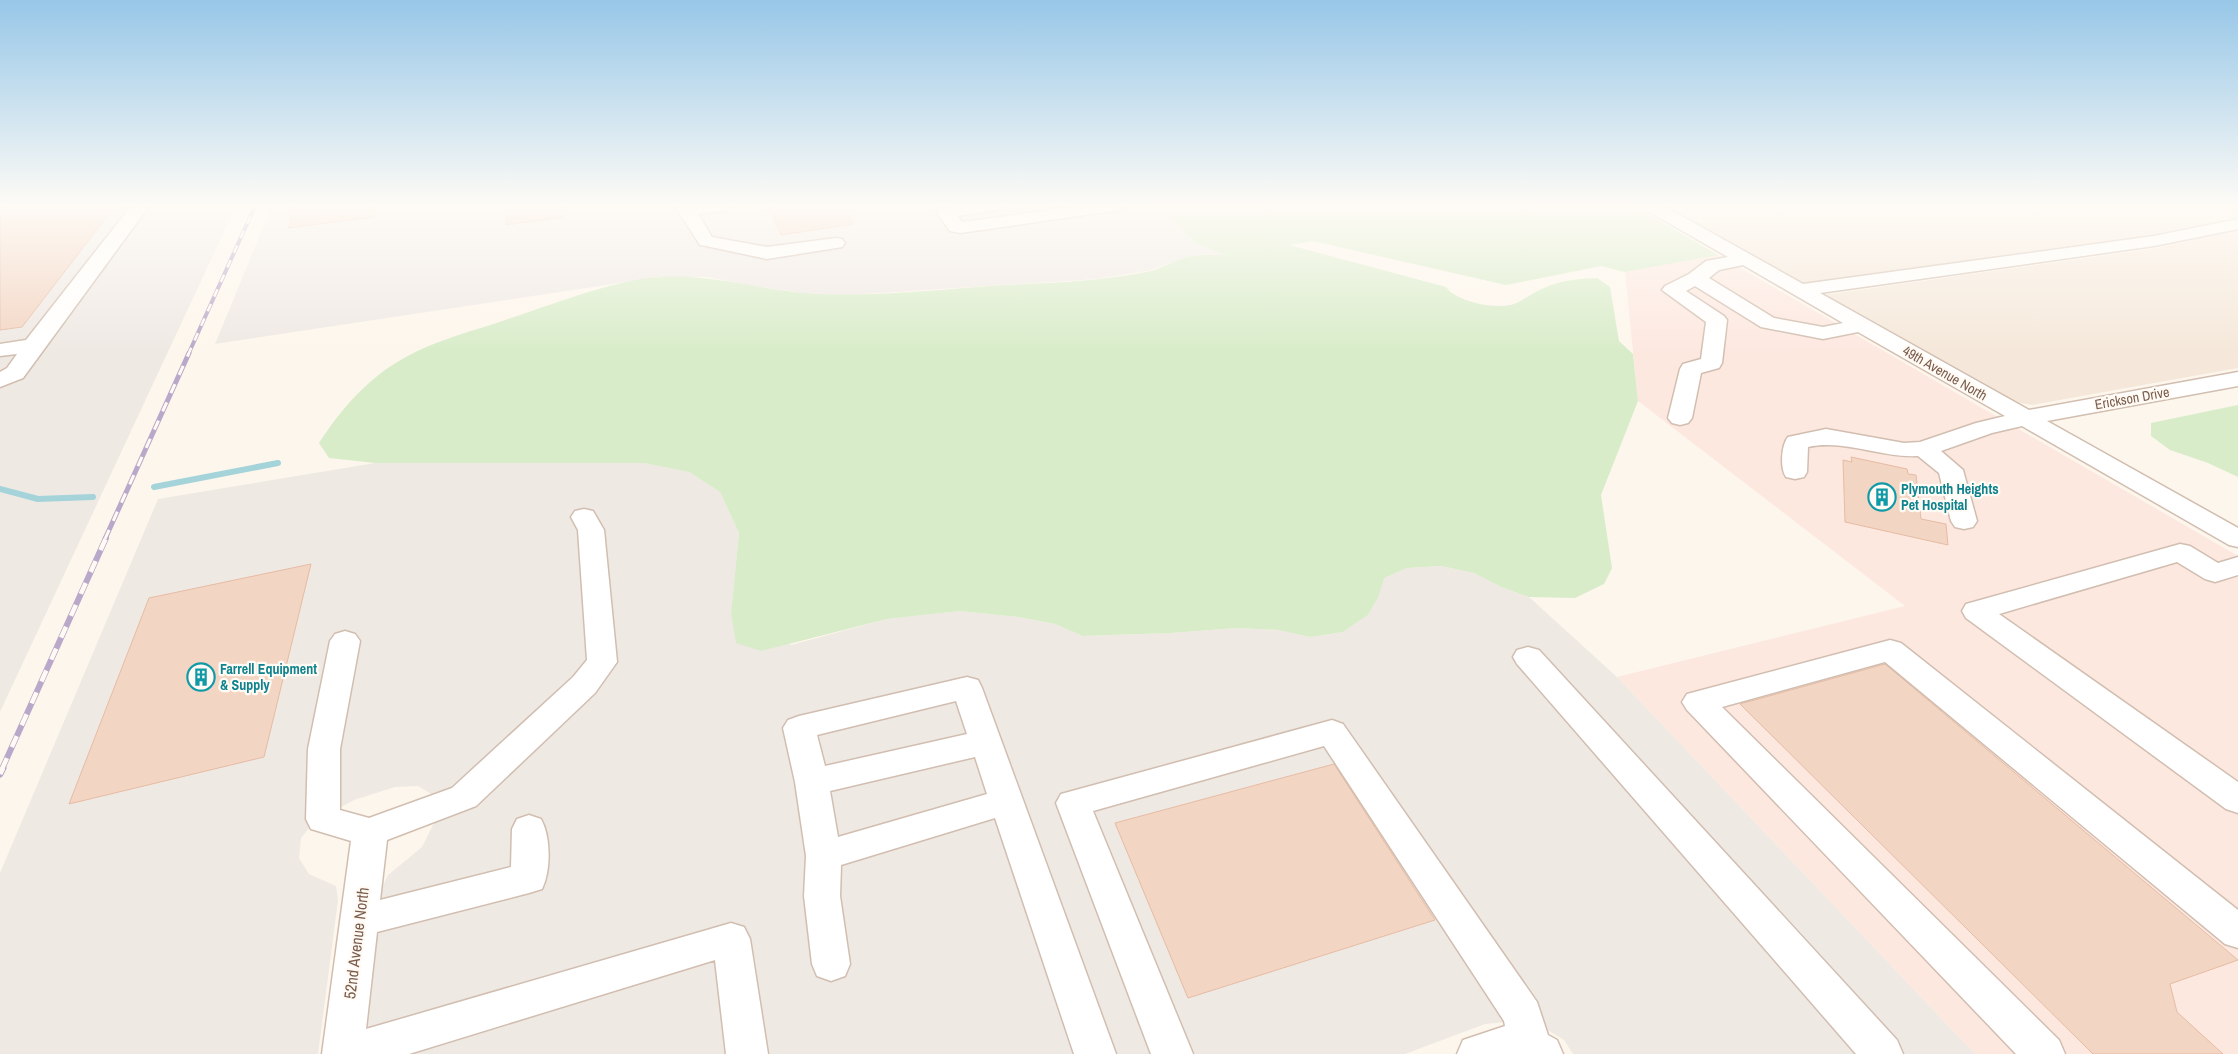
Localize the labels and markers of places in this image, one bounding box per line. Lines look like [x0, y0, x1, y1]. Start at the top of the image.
place label: Plymouth Heights Pet Hospital [1901, 480, 1999, 514]
building icon: Plymouth Heights Pet Hospital [1867, 482, 1897, 512]
place label: Farrell Equipment & Supply [220, 660, 317, 694]
building icon: Farrell Equipment & Supply [186, 662, 216, 692]

